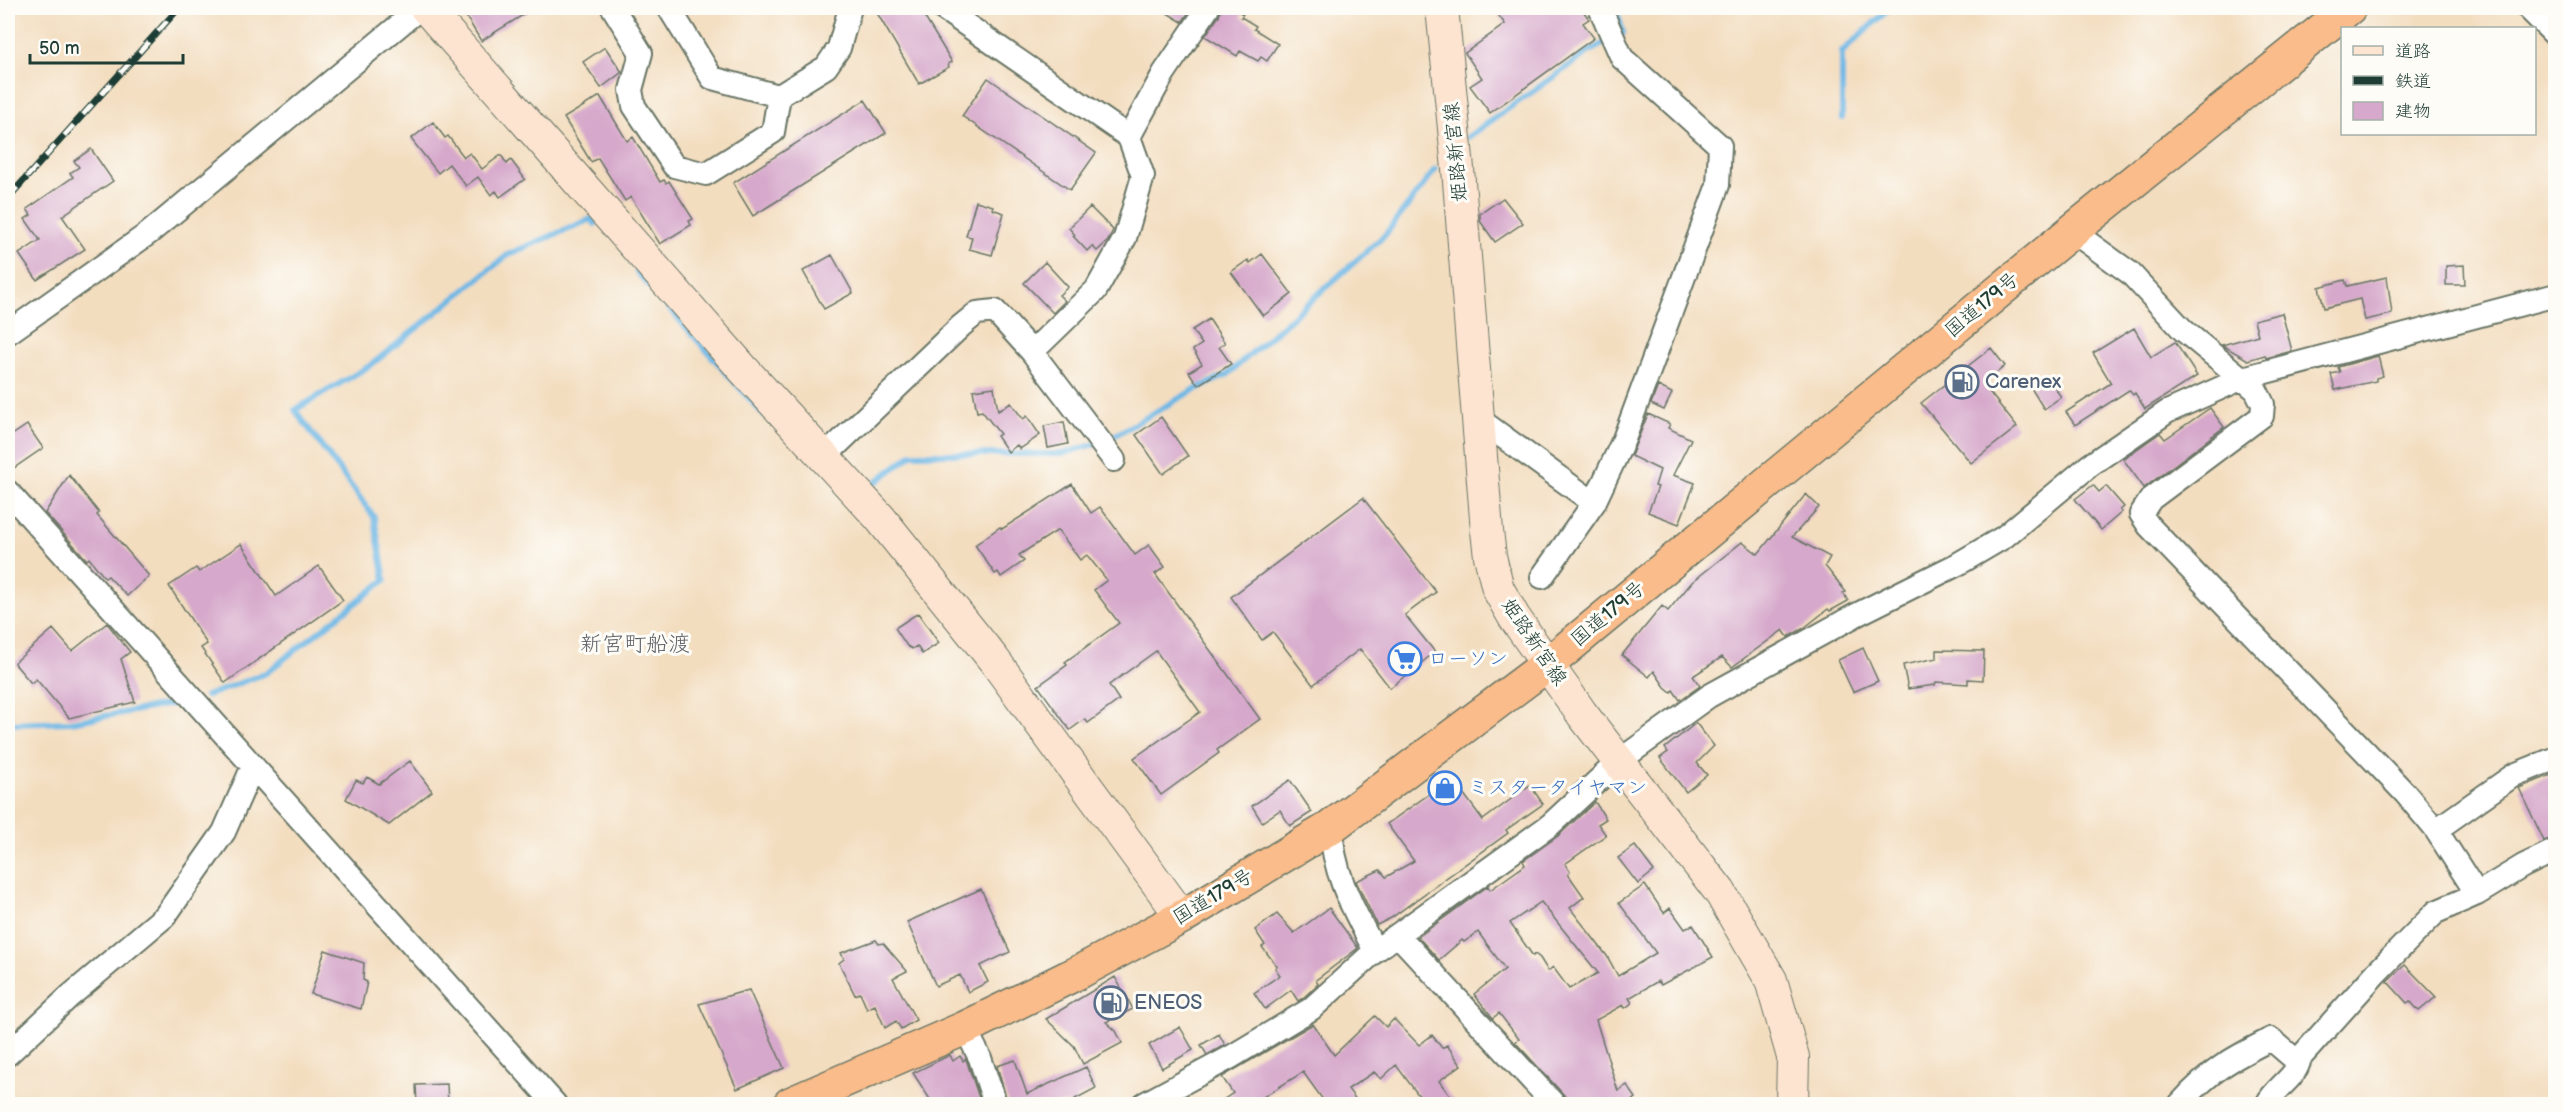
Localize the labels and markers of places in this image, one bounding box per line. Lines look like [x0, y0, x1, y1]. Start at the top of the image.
fuel station icon: Carenex [1944, 364, 1980, 400]
place label: Carenex [1985, 370, 2062, 394]
supermarket icon: ローソン [1387, 641, 1423, 677]
place label: ローソン [1428, 647, 1508, 671]
shop icon: ミスタータイヤマン [1427, 770, 1463, 806]
place label: ミスタータイヤマン [1468, 776, 1647, 800]
fuel station icon: ENEOS [1093, 985, 1129, 1021]
place label: ENEOS [1134, 991, 1202, 1015]

